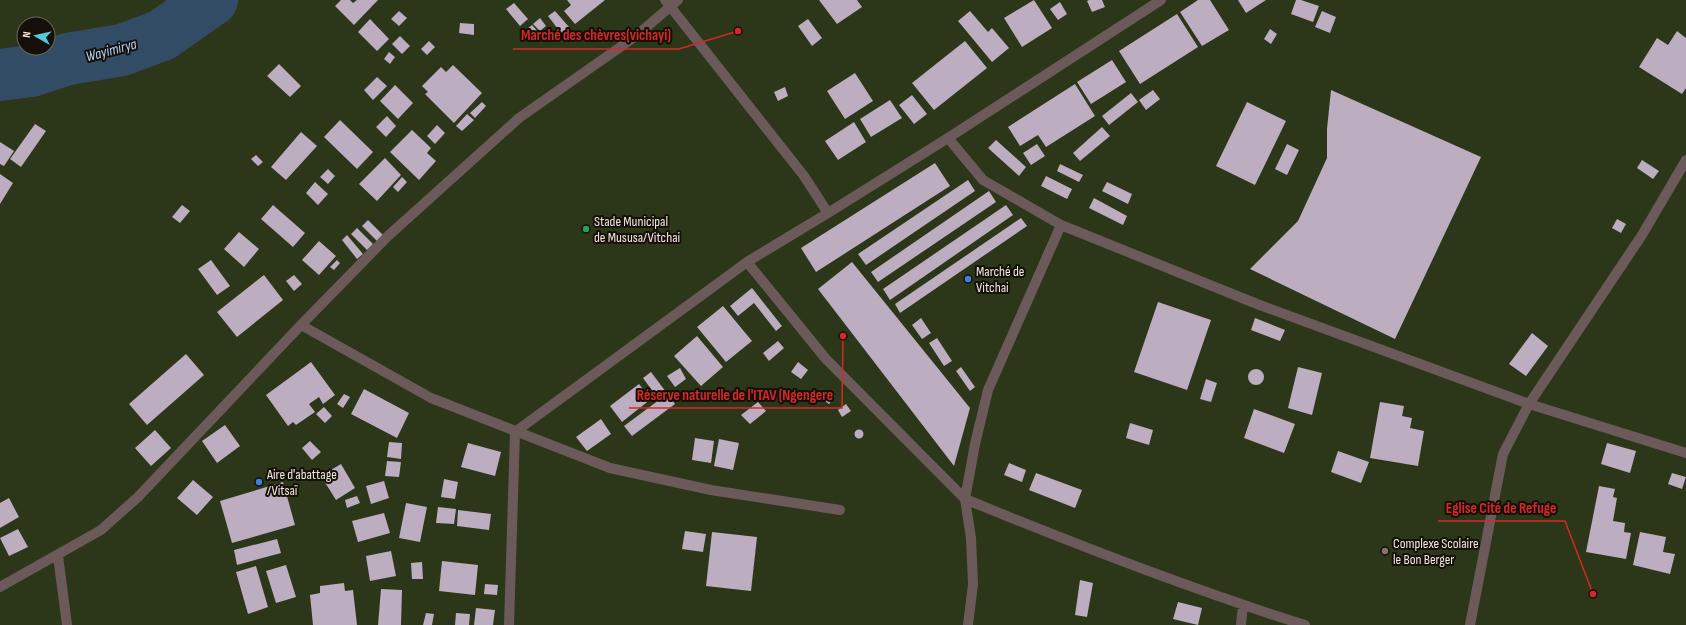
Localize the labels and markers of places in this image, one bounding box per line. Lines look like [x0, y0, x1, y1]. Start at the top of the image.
callout: Marché des chèvres(vichayi) [513, 22, 679, 49]
place label: Stade Municipal de Mususa/Vitchai [594, 213, 680, 246]
marker: Stade Municipal de Mususa/Vitchai [581, 224, 591, 234]
place label: Marché de Vitchai [976, 263, 1024, 296]
marker: Marché de Vitchai [963, 274, 973, 284]
callout: Réserve naturelle de l'ITAV (Ngengere [629, 381, 842, 408]
place label: Aire d'abattage /Vitsaï [266, 466, 337, 499]
marker: Aire d'abattage /Vitsaï [254, 477, 264, 487]
callout: Eglise Cité de Refuge [1438, 494, 1565, 521]
place label: Complexe Scolaire le Bon Berger [1393, 535, 1479, 568]
marker: Complexe Scolaire le Bon Berger [1380, 546, 1390, 556]

